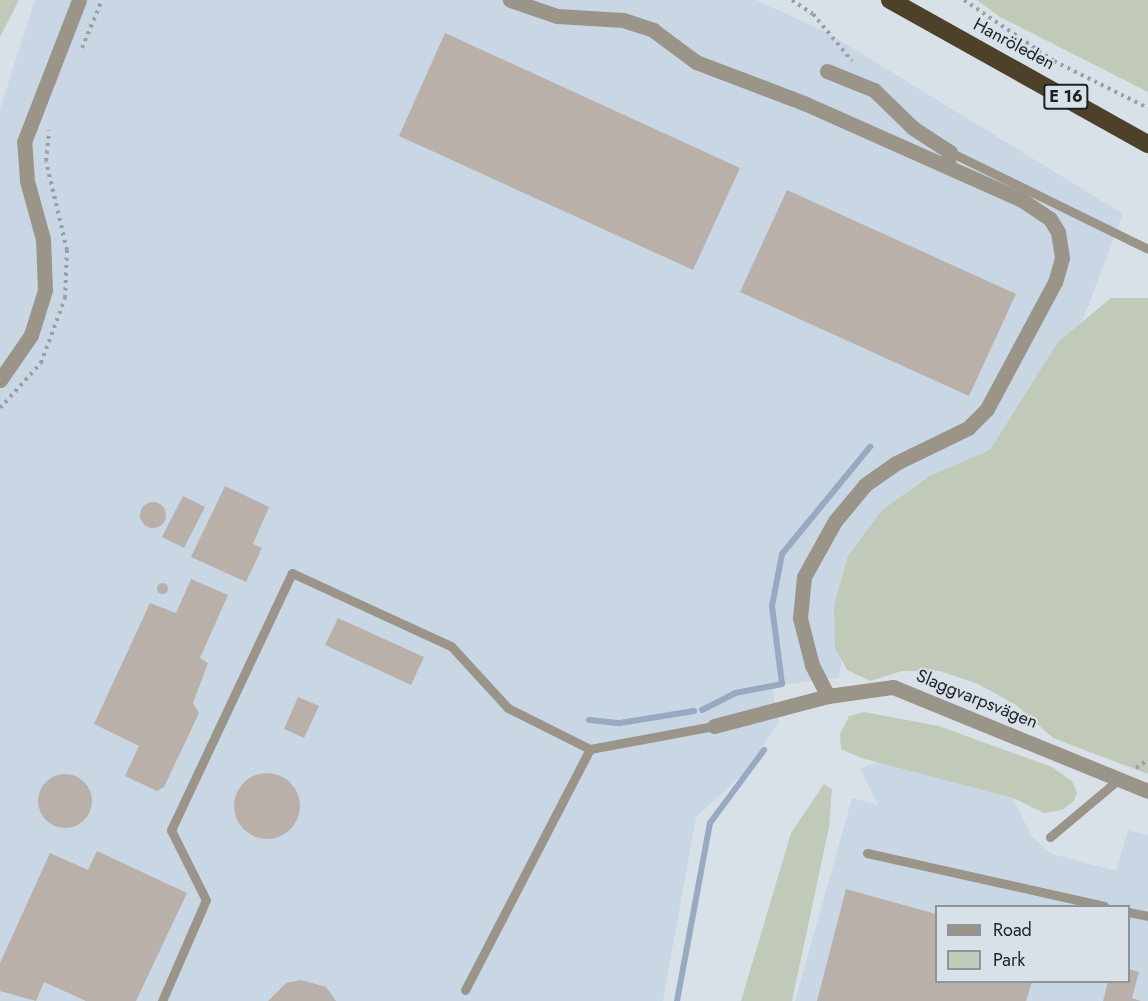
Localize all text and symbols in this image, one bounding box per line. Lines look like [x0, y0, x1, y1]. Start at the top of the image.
street label: Hanröleden [970, 14, 1058, 74]
road number: E 16 [1042, 84, 1090, 110]
street label: Slaggvarpsvägen [913, 665, 1041, 733]
legend [935, 905, 1130, 983]
text: Road [993, 917, 1032, 943]
text: Park [993, 947, 1025, 973]

